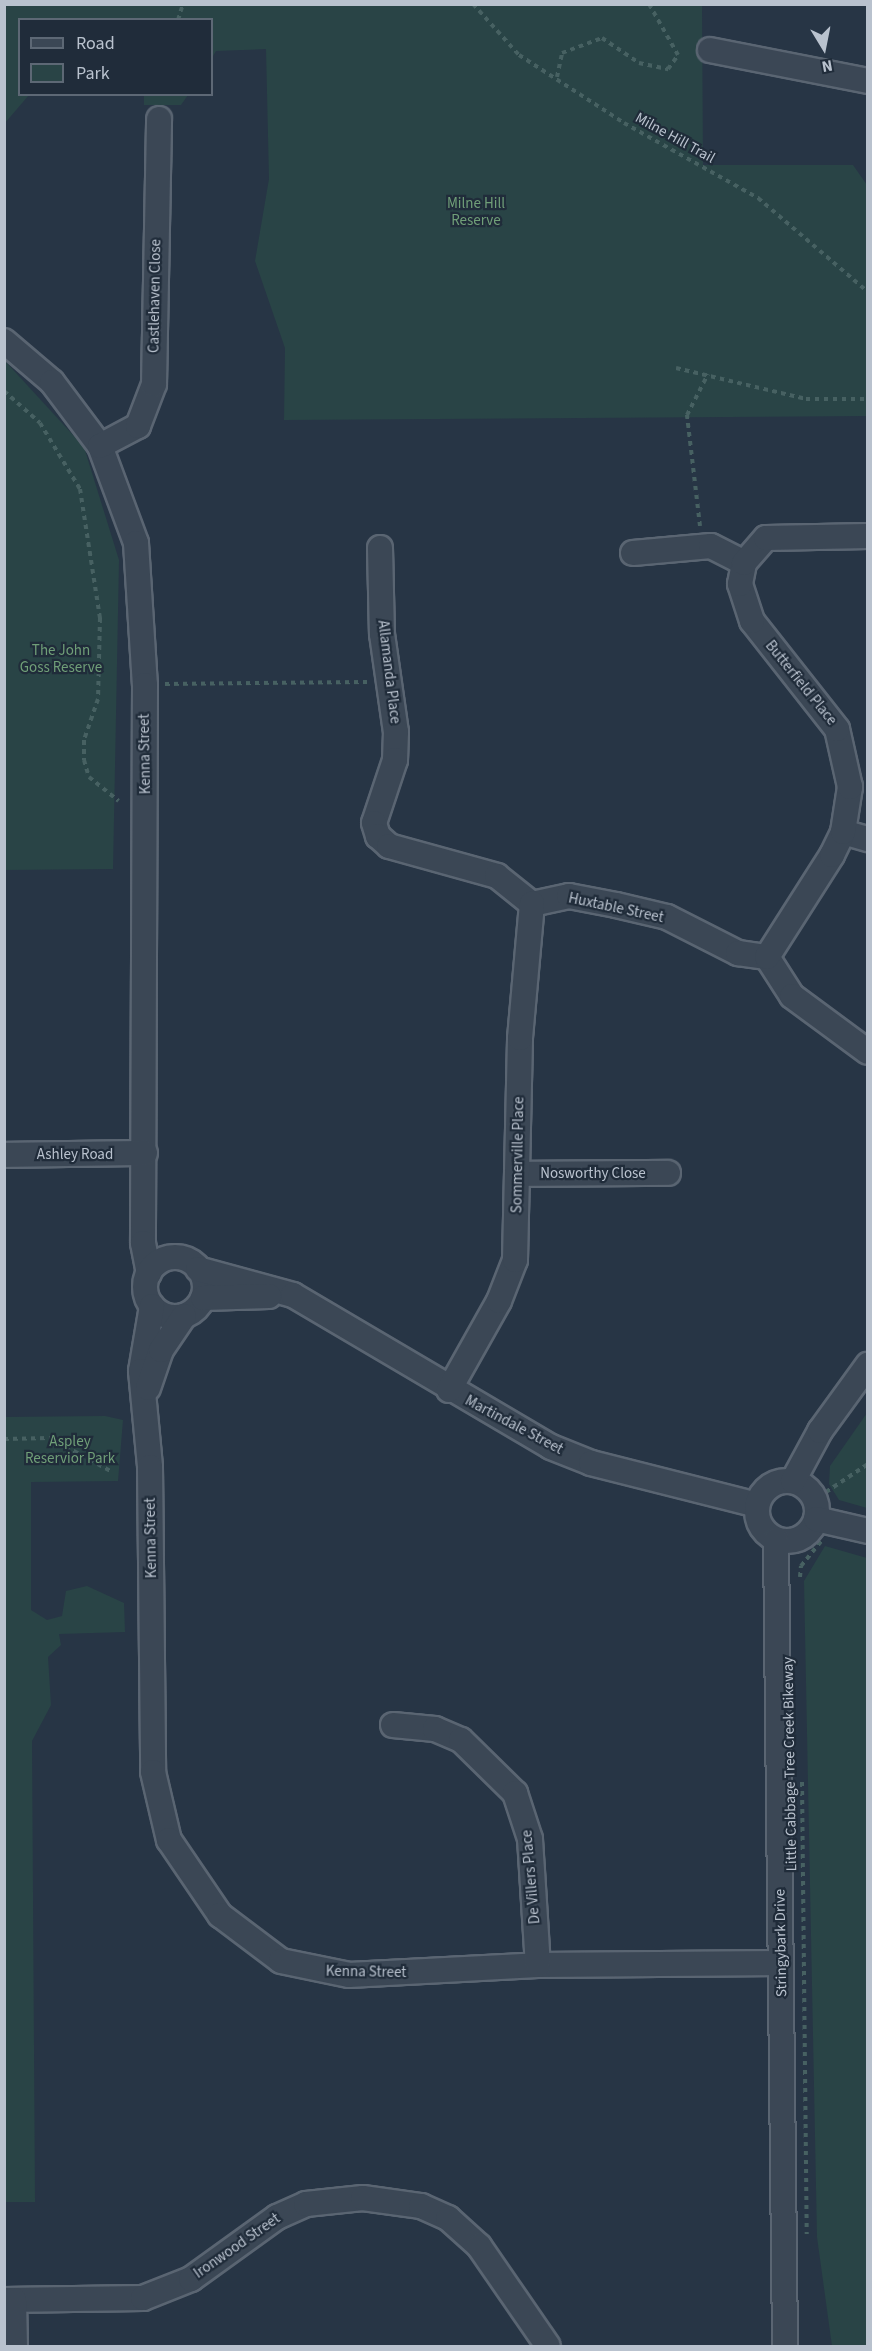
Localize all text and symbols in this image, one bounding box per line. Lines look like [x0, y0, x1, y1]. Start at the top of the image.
legend [18, 18, 213, 96]
north arrow [794, 18, 854, 78]
text: Road [76, 31, 115, 56]
text: N [820, 54, 834, 77]
text: Park [76, 61, 110, 86]
street label: Milne Hill Trail [632, 109, 718, 167]
park label: Milne Hill Reserve [447, 194, 505, 229]
street label: Castlehaven Close [145, 239, 165, 353]
street label: Allamanda Place [374, 619, 404, 725]
street label: Butterfield Place [761, 637, 841, 729]
park label: The John Goss Reserve [20, 641, 102, 676]
street label: Kenna Street [135, 714, 155, 794]
street label: Huxtable Street [567, 889, 665, 927]
street label: Sommerville Place [508, 1097, 528, 1213]
street label: Ashley Road [37, 1146, 113, 1164]
street label: Nosworthy Close [540, 1165, 646, 1183]
street label: Martindale Street [462, 1392, 566, 1458]
park label: Aspley Reservior Park [25, 1432, 115, 1467]
street label: Kenna Street [141, 1498, 161, 1578]
street label: Little Cabbage Tree Creek Bikeway [779, 1657, 801, 1871]
street label: De Villers Place [518, 1829, 544, 1925]
street label: Stringybark Drive [771, 1889, 791, 1997]
street label: Kenna Street [326, 1962, 406, 1982]
street label: Ironwood Street [190, 2210, 284, 2282]

